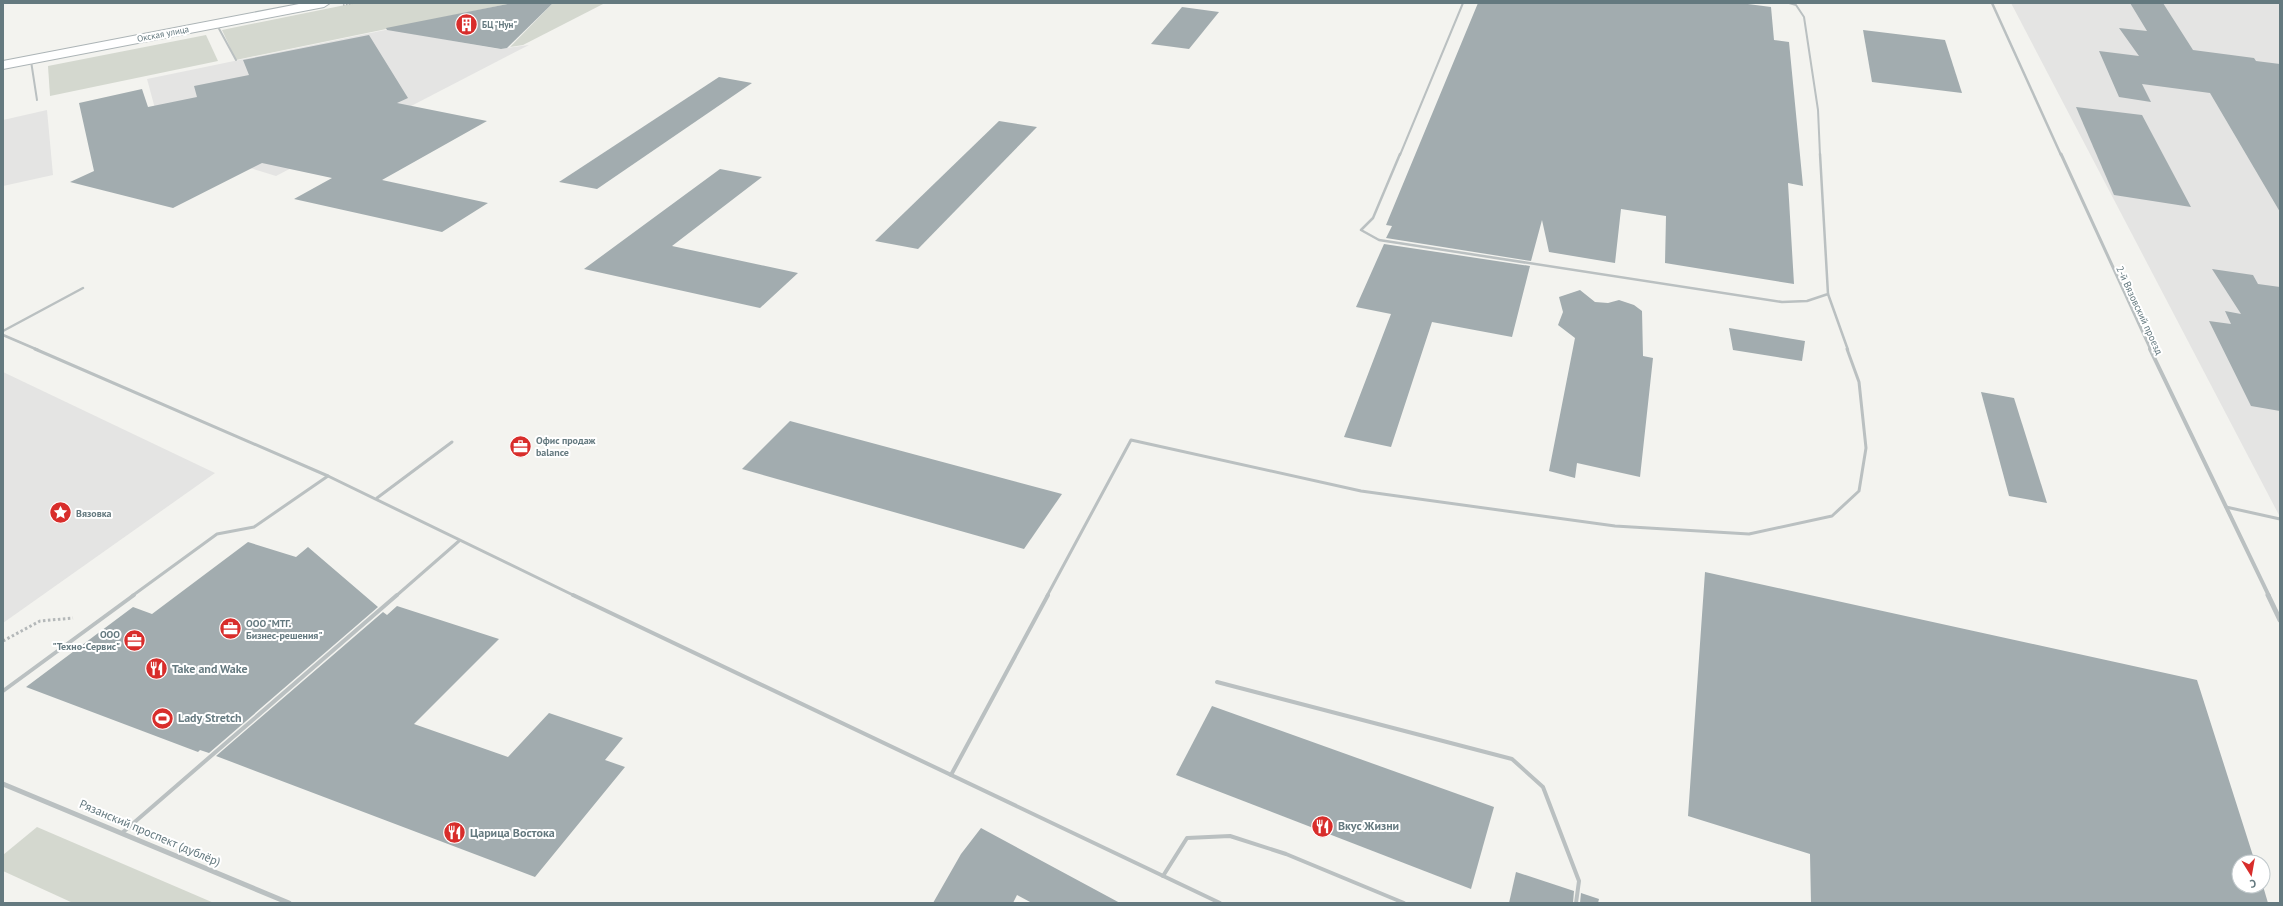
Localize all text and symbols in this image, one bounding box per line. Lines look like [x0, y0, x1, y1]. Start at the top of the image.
building icon: БЦ "Нун" [453, 12, 479, 38]
place label: БЦ "Нун" [482, 19, 517, 30]
street label: Окская улица [136, 23, 190, 44]
street label: 2-й Вязовский проезд [2113, 264, 2166, 357]
office icon: Офис продаж balance [507, 433, 533, 459]
place label: Офис продаж balance [536, 434, 596, 459]
place icon: Вязовка [48, 500, 74, 526]
place label: Вязовка [76, 507, 112, 520]
office icon: ООО "МТГ. Бизнес-решения" [217, 616, 243, 642]
place label: ООО "МТГ. Бизнес-решения" [246, 617, 322, 642]
office icon: ООО "Техно-Сервис" [122, 627, 148, 653]
place label: ООО "Техно-Сервис" [52, 628, 120, 653]
restaurant icon: Take and Wake [144, 656, 170, 682]
place label: Take and Wake [172, 661, 248, 676]
sports icon: Lady Stretch [150, 705, 176, 731]
place label: Lady Stretch [178, 710, 242, 725]
street label: Рязанский проспект (дублёр) [77, 796, 223, 869]
restaurant icon: Вкус Жизни [1310, 813, 1336, 839]
place label: Вкус Жизни [1338, 818, 1399, 833]
restaurant icon: Царица Востока [442, 820, 468, 846]
place label: Царица Востока [470, 825, 555, 840]
north arrow [2231, 854, 2271, 894]
text: С [2249, 876, 2257, 891]

